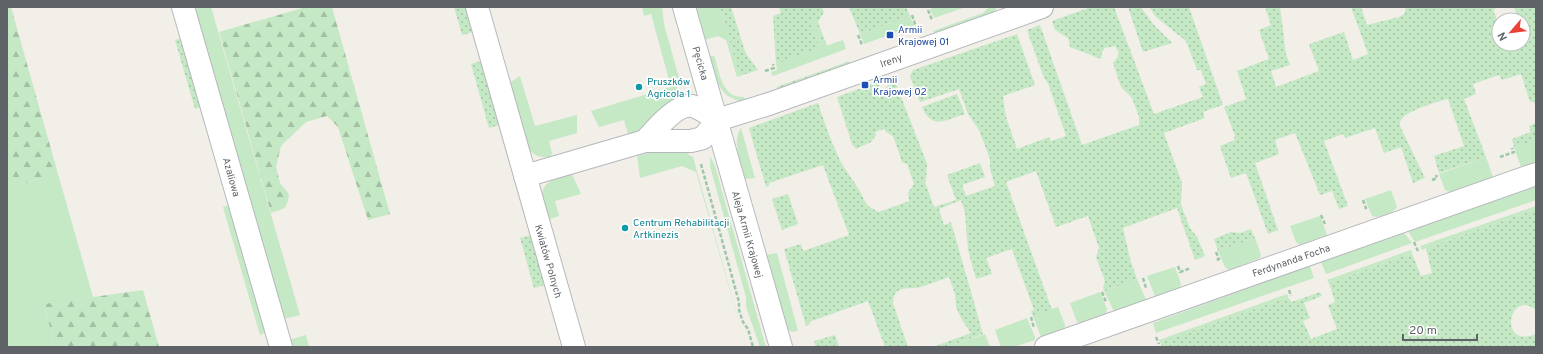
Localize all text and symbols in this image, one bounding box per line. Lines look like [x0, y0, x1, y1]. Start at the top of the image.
north arrow [1491, 12, 1531, 52]
place label: Armii Krajowej 01 [898, 24, 949, 49]
text: N [1495, 29, 1511, 43]
marker: Armii Krajowej 01 [885, 30, 895, 40]
street label: Pęcicka [689, 45, 711, 82]
street label: Ireny [879, 52, 904, 71]
place label: Armii Krajowej 02 [873, 74, 927, 99]
place label: Pruszków Agricola 1 [647, 76, 690, 101]
marker: Armii Krajowej 02 [860, 80, 870, 90]
marker: Pruszków Agricola 1 [634, 82, 644, 92]
street label: Azaliowa [219, 156, 242, 198]
street label: Aleja Armii Krajowej [728, 189, 765, 279]
place label: Centrum Rehabilitacji Artkinezis [633, 217, 729, 242]
street label: Kwiatów Polnych [531, 223, 564, 300]
marker: Centrum Rehabilitacji Artkinezis [620, 223, 630, 233]
street label: Ferdynanda Focha [1251, 242, 1332, 281]
scale bar [1403, 316, 1477, 342]
text: 20 m [1409, 323, 1437, 339]

